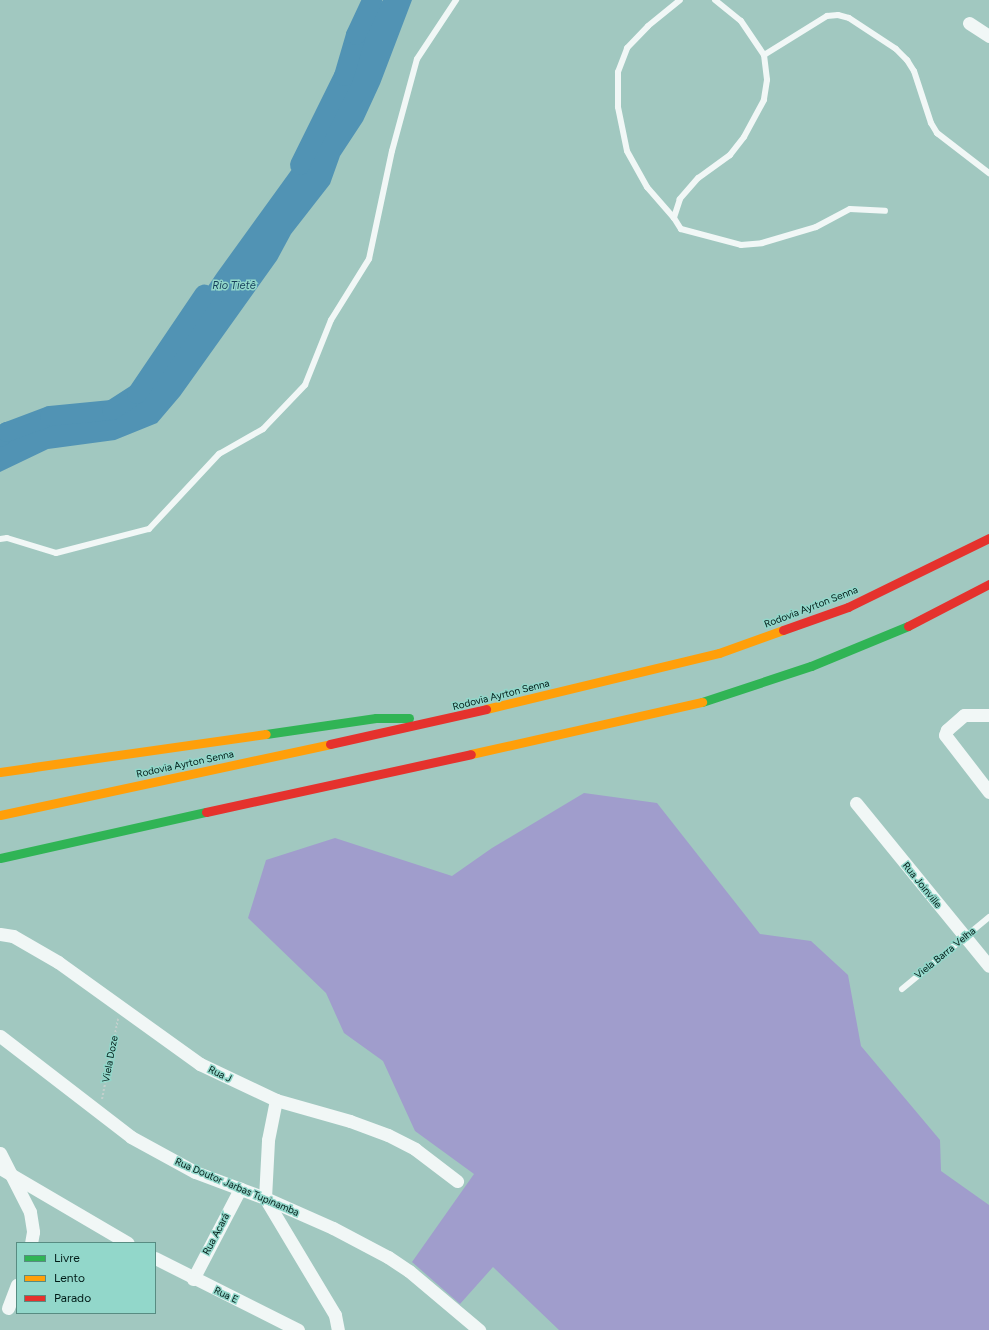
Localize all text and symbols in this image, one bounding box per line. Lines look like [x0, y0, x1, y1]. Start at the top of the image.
water label: Rio Tietê [212, 279, 256, 293]
street label: Rodovia Ayrton Senna [762, 584, 860, 630]
street label: Rodovia Ayrton Senna [451, 677, 551, 713]
street label: Rodovia Ayrton Senna [135, 748, 235, 780]
street label: Rua Joinville [900, 860, 944, 910]
street label: Viela Barra Velha [912, 925, 978, 981]
street label: Viela Doze [100, 1035, 120, 1083]
street label: Rua J [206, 1063, 234, 1085]
street label: Rua Doutor Jarbas Tupinamba [173, 1155, 301, 1219]
street label: Rua Acará [200, 1211, 232, 1257]
legend [16, 1242, 156, 1314]
text: Livre [54, 1251, 80, 1265]
text: Lento [54, 1271, 85, 1285]
street label: Rua E [212, 1284, 240, 1306]
text: Parado [54, 1291, 91, 1305]

